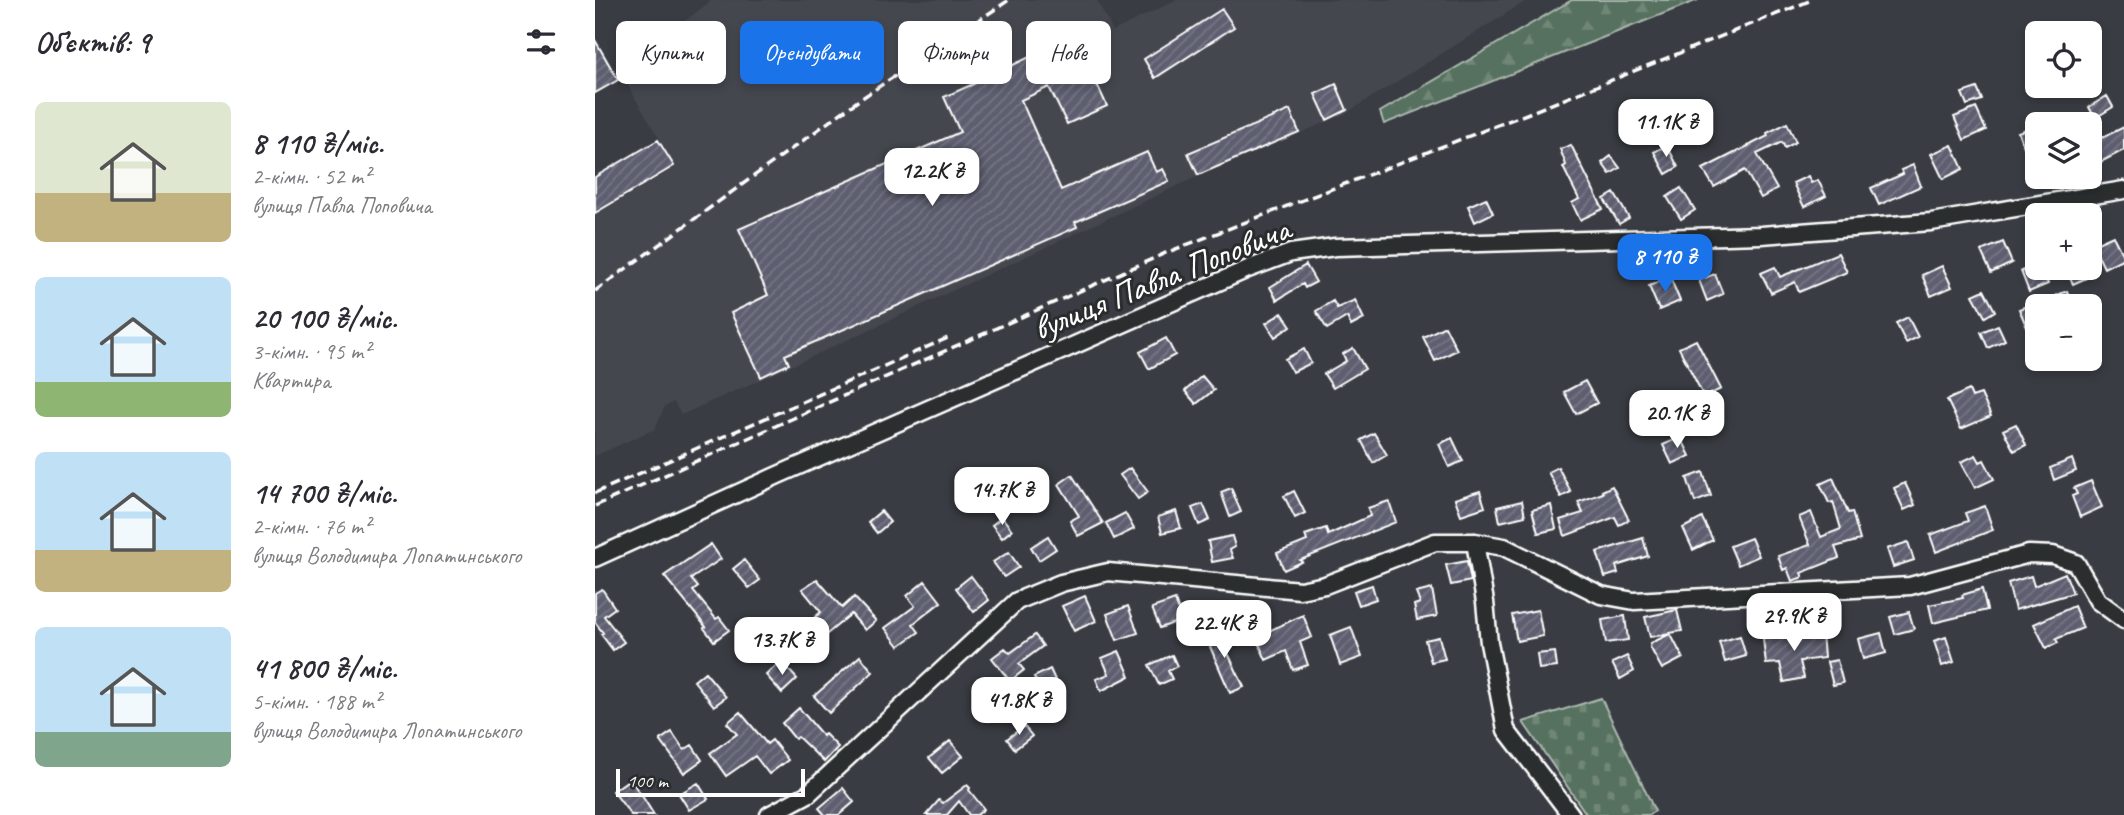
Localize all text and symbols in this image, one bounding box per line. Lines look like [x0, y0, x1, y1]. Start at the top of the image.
chip: Купити [616, 21, 726, 84]
chip: Орендувати [740, 21, 884, 84]
chip: Фільтри [898, 21, 1012, 84]
chip: Нове [1026, 21, 1111, 84]
map controls [2025, 21, 2102, 371]
button: locate [2025, 21, 2102, 98]
text: Об’єктів: 9 [35, 23, 150, 61]
icon: filters [522, 23, 560, 61]
pin: 11.1K ₴ [1601, 100, 1731, 159]
text: 11.1K ₴ [1634, 107, 1698, 136]
button: layers [2025, 112, 2102, 189]
text: 8 110 ₴/міс. [252, 124, 383, 162]
icon: home [91, 130, 175, 214]
pin: 12.2K ₴ [867, 148, 997, 208]
text: 12.2K ₴ [900, 156, 964, 185]
text: 2-кімн. · 52 m² [252, 162, 370, 191]
text: вулиця Павла Поповича [252, 191, 432, 220]
button: + [2025, 203, 2102, 280]
street label: вулиця Павла Поповича [1026, 205, 1299, 351]
pin: 8 110 ₴ [1600, 234, 1730, 294]
text: 8 110 ₴ [1633, 242, 1697, 271]
button: − [2025, 294, 2102, 371]
text: 20 100 ₴/міс. [252, 299, 397, 337]
icon: home [91, 305, 175, 389]
text: 3-кімн. · 95 m² [252, 337, 370, 366]
text: Квартира [252, 366, 330, 395]
pin: 20.1K ₴ [1612, 391, 1742, 450]
text: 20.1K ₴ [1645, 398, 1709, 427]
pin: 14.7K ₴ [937, 468, 1067, 527]
text: 14 700 ₴/міс. [252, 474, 397, 512]
text: 14.7K ₴ [970, 475, 1034, 504]
icon: home [91, 480, 175, 564]
text: 2-кімн. · 76 m² [252, 512, 370, 541]
text: вулиця Володимира Лопатинського [252, 541, 522, 570]
pin: 29.9K ₴ [1729, 594, 1859, 653]
pin: 22.4K ₴ [1159, 600, 1289, 660]
text: 29.9K ₴ [1763, 601, 1825, 630]
text: 22.4K ₴ [1192, 608, 1256, 637]
pin: 13.7K ₴ [717, 618, 847, 677]
text: 13.7K ₴ [750, 625, 814, 654]
text: 41 800 ₴/міс. [252, 649, 397, 687]
icon: home [91, 655, 175, 739]
pin: 41.8K ₴ [954, 678, 1084, 737]
text: 41.8K ₴ [987, 685, 1051, 714]
text: 5-кімн. · 188 m² [252, 687, 381, 716]
text: вулиця Володимира Лопатинського [252, 716, 522, 745]
scale bar [616, 766, 805, 798]
text: 100 m [627, 769, 668, 793]

